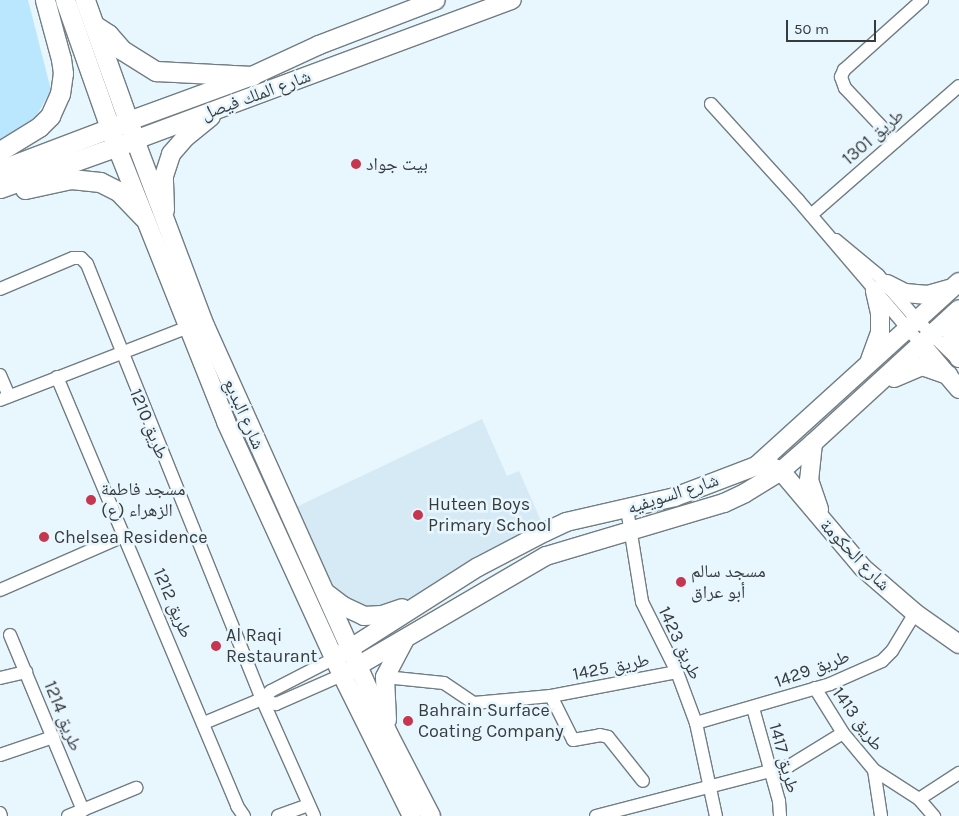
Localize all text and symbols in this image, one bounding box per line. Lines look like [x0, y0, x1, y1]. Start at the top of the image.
scale bar [789, 10, 879, 42]
text: 50 m [794, 20, 829, 38]
street label: شارع الملك فيصل [198, 65, 314, 125]
street label: طريق 1301 [838, 104, 908, 170]
place label: بيت جواد [366, 153, 428, 175]
marker: بيت جواد [350, 158, 362, 170]
street label: شارع البديع [219, 375, 269, 453]
street label: طريق 1210 [125, 386, 173, 462]
street label: شارع السويفيه [625, 469, 721, 519]
place label: مسجد فاطمة الزهراء (ع) [101, 479, 186, 522]
marker: مسجد فاطمة الزهراء (ع) [85, 494, 97, 506]
place label: Huteen Boys Primary School [428, 494, 551, 536]
marker: Huteen Boys Primary School [412, 509, 424, 521]
street label: شارع الحكومة [815, 515, 895, 595]
place label: Chelsea Residence [54, 526, 207, 548]
marker: Chelsea Residence [38, 531, 50, 543]
place label: مسجد سالم أبو عراق [691, 561, 766, 604]
street label: طريق 1212 [149, 565, 197, 641]
marker: مسجد سالم أبو عراق [675, 576, 687, 588]
street label: طريق 1423 [654, 603, 706, 683]
place label: Al Raqi Restaurant [226, 625, 317, 668]
marker: Al Raqi Restaurant [210, 640, 222, 652]
street label: طريق 1429 [772, 646, 852, 692]
street label: طريق 1425 [571, 649, 651, 685]
street label: طريق 1214 [39, 678, 87, 754]
street label: طريق 1413 [828, 683, 888, 755]
place label: Bahrain Surface Coating Company [418, 700, 564, 742]
marker: Bahrain Surface Coating Company [402, 715, 414, 727]
street label: طريق 1417 [764, 721, 804, 795]

